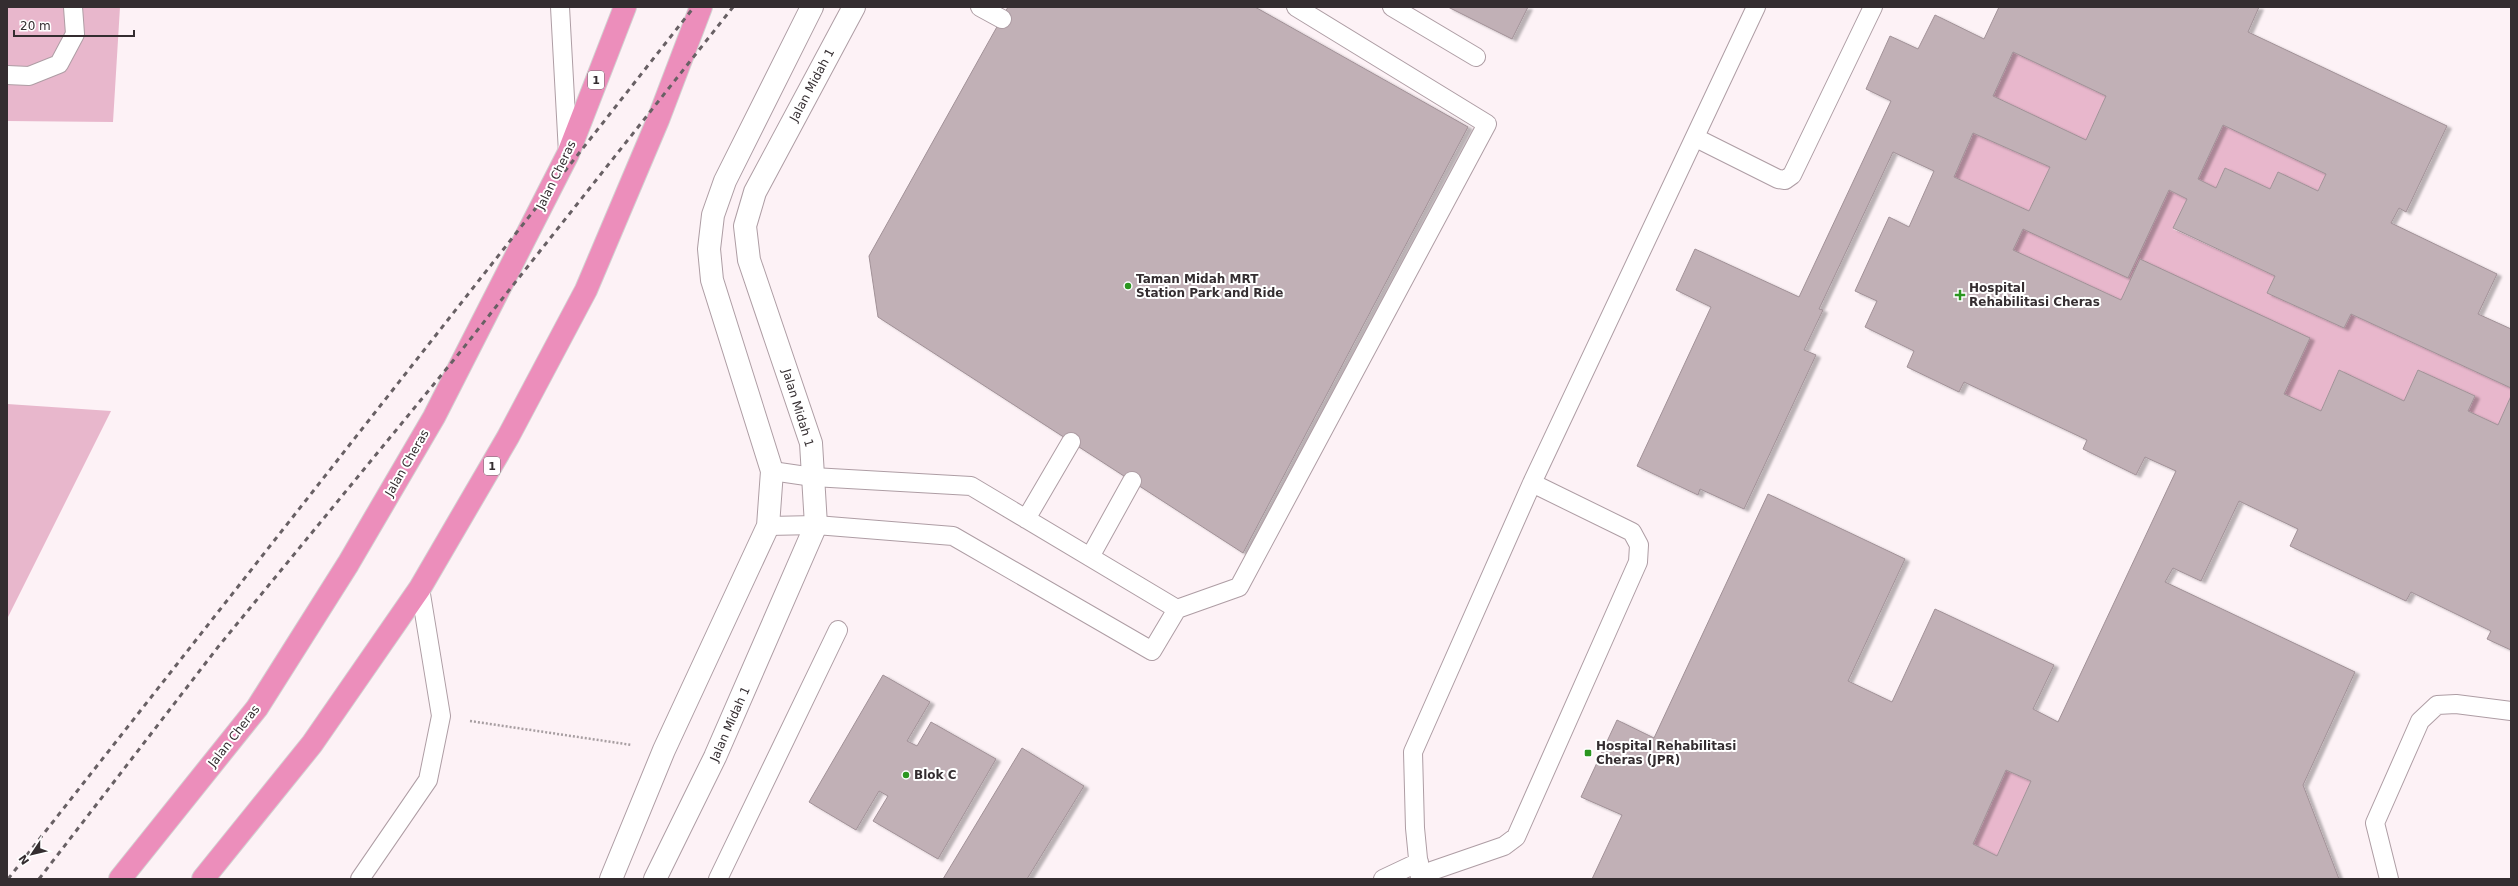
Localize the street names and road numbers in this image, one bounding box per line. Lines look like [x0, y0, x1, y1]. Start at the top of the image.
street label: Jalan Midah 1 [786, 46, 837, 125]
road number: 1 [588, 71, 604, 89]
street label: Jalan Cheras [533, 138, 579, 213]
street label: Jalan Midah 1 [779, 366, 816, 449]
street label: Jalan Cheras [382, 427, 432, 500]
road number: 1 [484, 457, 500, 475]
street label: Jalan Midah 1 [707, 684, 753, 765]
street label: Jalan Cheras [205, 702, 263, 771]

